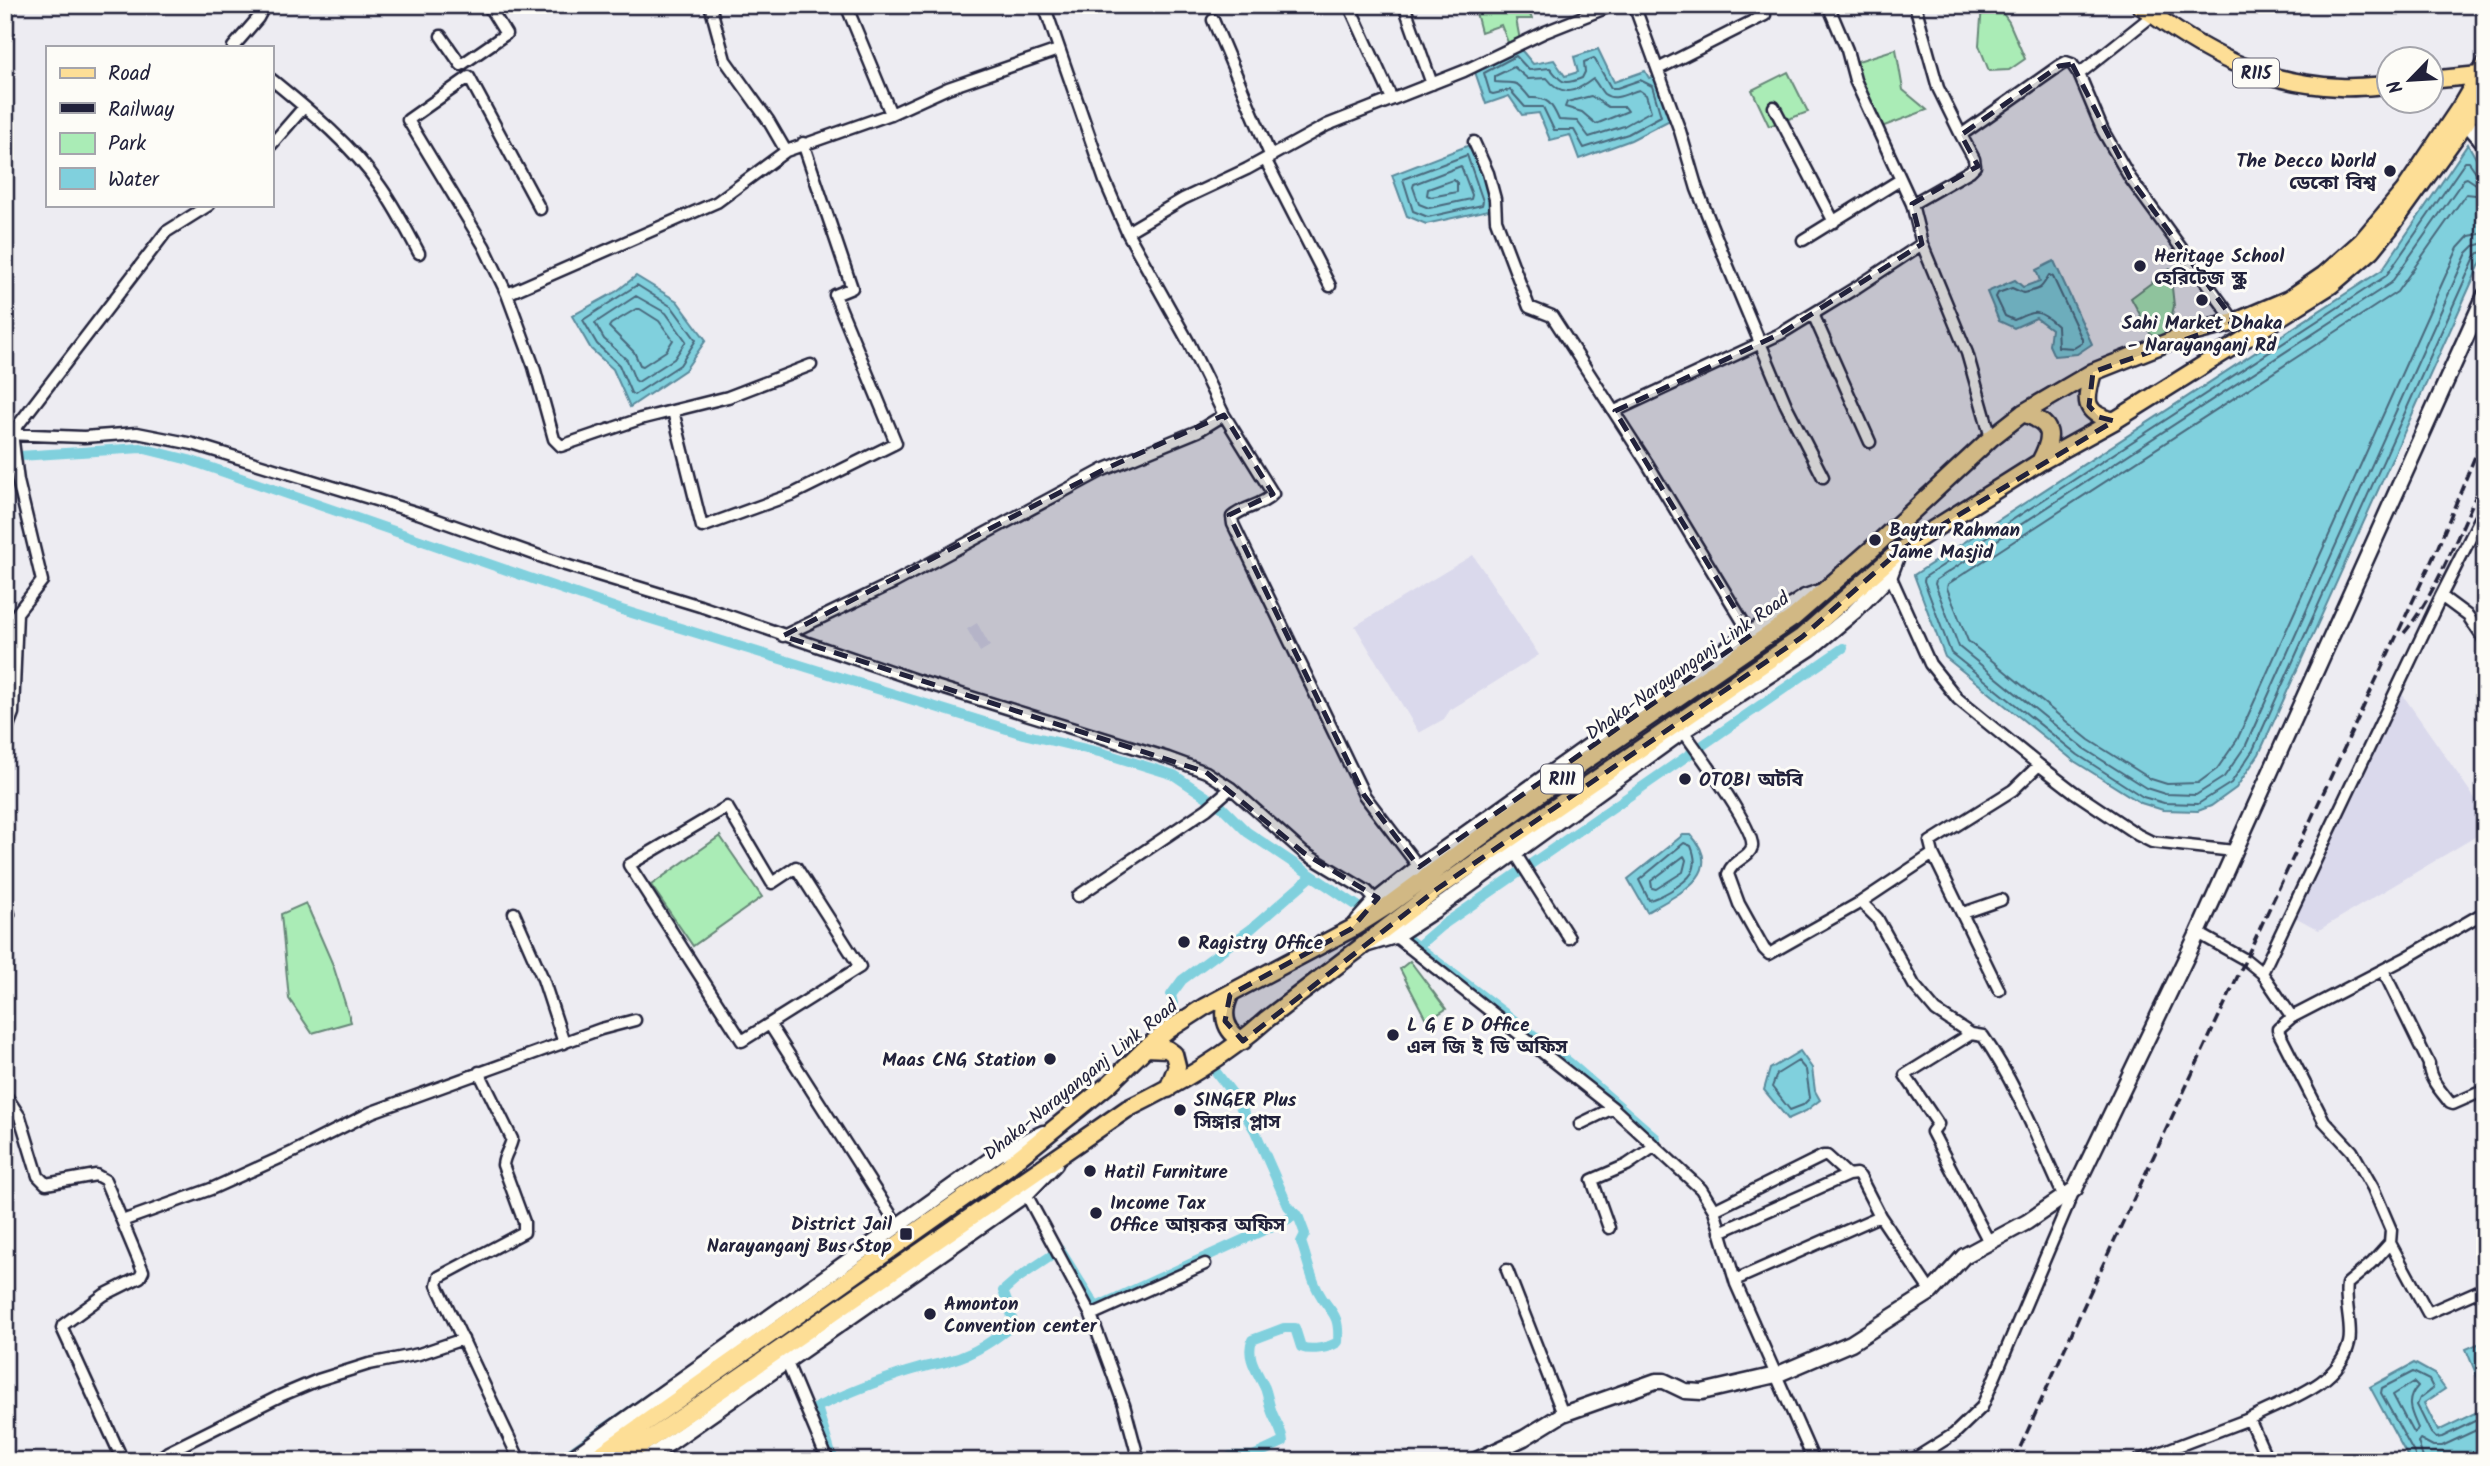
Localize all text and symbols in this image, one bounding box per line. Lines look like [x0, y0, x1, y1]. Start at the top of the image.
legend [46, 46, 273, 206]
north arrow [2374, 46, 2444, 116]
text: Road [108, 58, 151, 91]
road number: R115 [2233, 58, 2279, 88]
text: N [2380, 75, 2413, 98]
text: Railway [108, 94, 174, 127]
text: Park [108, 128, 146, 161]
place label: The Decco World ডেকো বিশ্ব [2236, 147, 2377, 199]
marker: The Decco World ডেকো বিশ্ব [2382, 163, 2398, 179]
text: Water [108, 164, 160, 197]
place label: Heritage School হেরিটেজ স্কুল [2154, 242, 2285, 294]
marker: Heritage School হেরিটেজ স্কুল [2132, 258, 2148, 274]
marker: Sahi Market Dhaka - Narayanganj Rd [2194, 292, 2210, 308]
place label: Sahi Market Dhaka - Narayanganj Rd [2122, 309, 2283, 361]
place label: Baytur Rahman Jame Masjid [1889, 516, 2020, 568]
marker: Baytur Rahman Jame Masjid [1867, 532, 1883, 548]
street label: Dhaka-Narayanganj Link Road [1580, 584, 1797, 749]
road number: R111 [1541, 764, 1583, 794]
place label: OTOBI অটবি [1699, 766, 1803, 796]
marker: OTOBI অটবি [1677, 771, 1693, 787]
place label: Ragistry Office [1198, 929, 1323, 959]
marker: Ragistry Office [1176, 934, 1192, 950]
street label: Dhaka-Narayanganj Link Road [977, 992, 1186, 1169]
place label: L G E D Office এল জি ই ডি অফিস [1407, 1011, 1568, 1063]
marker: L G E D Office এল জি ই ডি অফিস [1385, 1027, 1401, 1043]
place label: Maas CNG Station [882, 1046, 1036, 1076]
marker: Maas CNG Station [1042, 1051, 1058, 1067]
place label: SINGER Plus সিঙ্গার প্লাস [1193, 1086, 1297, 1138]
marker: SINGER Plus সিঙ্গার প্লাস [1172, 1102, 1188, 1118]
place label: Hatil Furniture [1104, 1158, 1228, 1188]
marker: Hatil Furniture [1082, 1163, 1098, 1179]
place label: Income Tax Office আয়কর অফিস [1110, 1189, 1286, 1241]
marker: Income Tax Office আয়কর অফিস [1088, 1205, 1104, 1221]
place label: District Jail Narayanganj Bus Stop [707, 1210, 893, 1262]
marker: District Jail Narayanganj Bus Stop [898, 1226, 914, 1242]
place label: Amonton Convention center [944, 1290, 1098, 1342]
marker: Amonton Convention center [922, 1306, 938, 1322]

